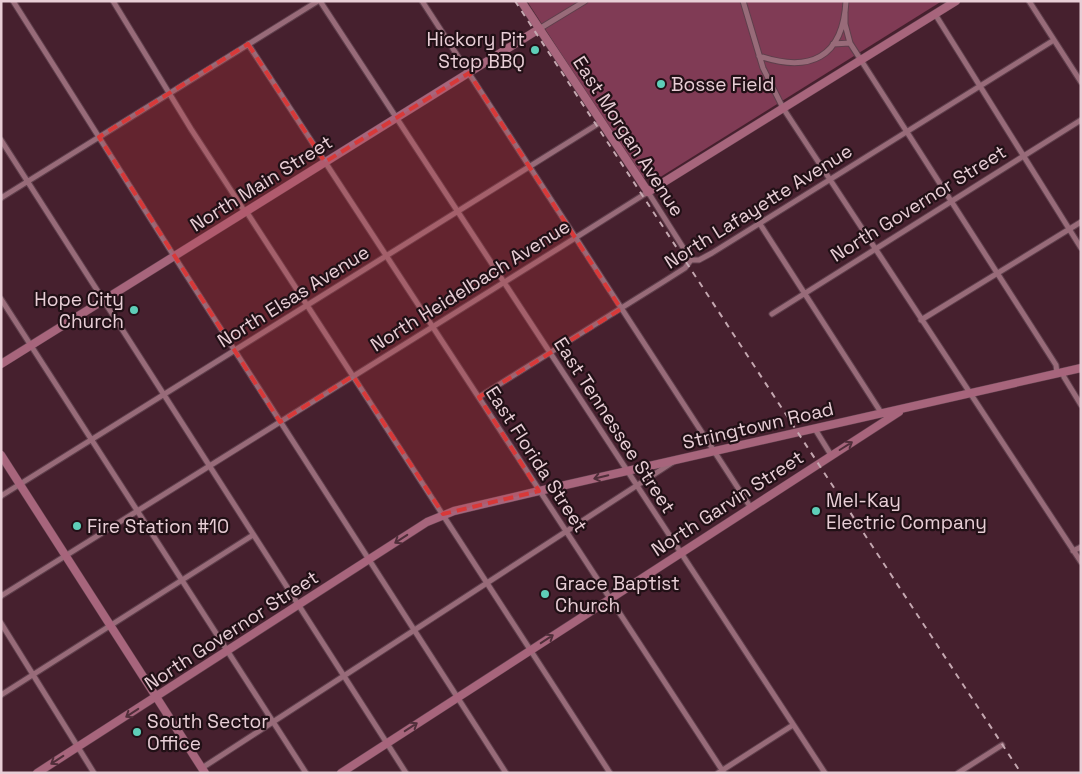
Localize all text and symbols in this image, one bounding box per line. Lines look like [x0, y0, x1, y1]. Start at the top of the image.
place label: Hickory Pit Stop BBQ [427, 27, 525, 74]
marker: Hickory Pit Stop BBQ [529, 44, 541, 56]
street label: East Morgan Avenue [567, 51, 690, 221]
place label: Bosse Field [671, 72, 775, 97]
marker: Bosse Field [655, 78, 667, 90]
street label: North Main Street [185, 130, 337, 237]
street label: North Lafayette Avenue [660, 138, 857, 275]
street label: North Governor Street [826, 139, 1011, 268]
street label: North Heidelbach Avenue [366, 214, 575, 357]
street label: North Elsas Avenue [213, 240, 374, 353]
place label: Hope City Church [34, 287, 124, 334]
marker: Hope City Church [128, 304, 140, 316]
street label: East Tennessee Street [548, 333, 681, 518]
street label: East Florida Street [480, 381, 593, 537]
street label: Stringtown Road [680, 396, 836, 455]
one-way arrow [838, 441, 852, 451]
street label: North Garvin Street [646, 445, 808, 562]
one-way arrow [594, 473, 610, 482]
place label: Mel-Kay Electric Company [826, 488, 987, 535]
marker: Mel-Kay Electric Company [810, 505, 822, 517]
place label: Fire Station #10 [87, 514, 229, 539]
marker: Fire Station #10 [71, 520, 83, 532]
one-way arrow [394, 534, 408, 544]
street label: North Governor Street [140, 565, 323, 696]
place label: Grace Baptist Church [555, 571, 680, 618]
marker: Grace Baptist Church [539, 588, 551, 600]
one-way arrow [540, 634, 554, 644]
one-way arrow [125, 707, 139, 718]
place label: South Sector Office [147, 709, 268, 756]
one-way arrow [404, 722, 418, 732]
marker: South Sector Office [131, 726, 143, 738]
one-way arrow [51, 755, 65, 765]

